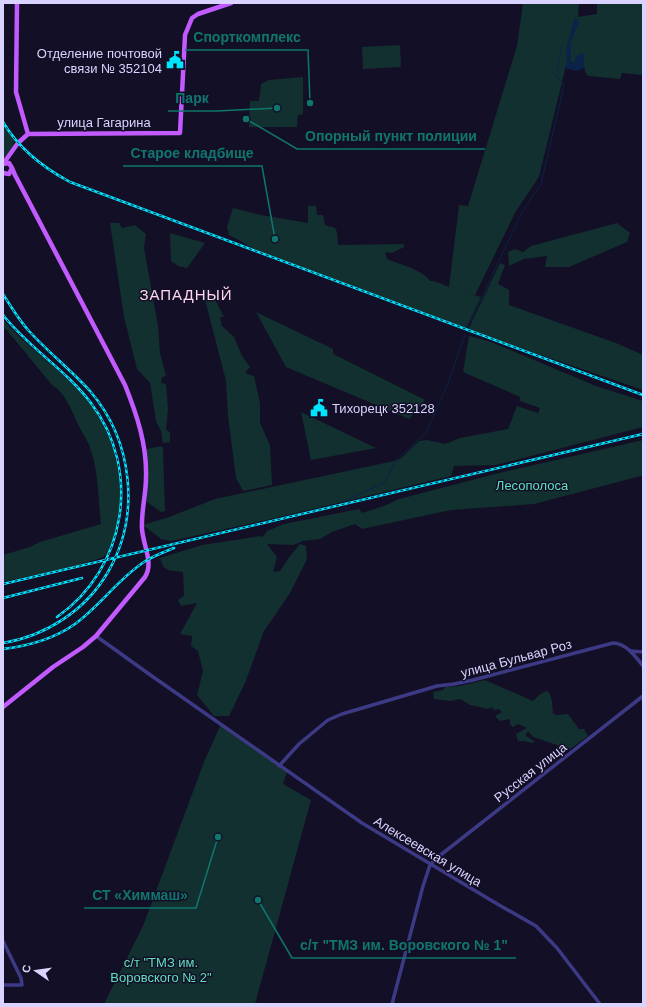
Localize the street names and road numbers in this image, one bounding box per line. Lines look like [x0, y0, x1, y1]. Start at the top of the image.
street label: улица Гагарина [57, 115, 152, 130]
street label: улица Бульвар Роз [459, 636, 573, 681]
street label: Русская улица [491, 739, 570, 805]
street label: Алексеевская улица [371, 813, 485, 890]

